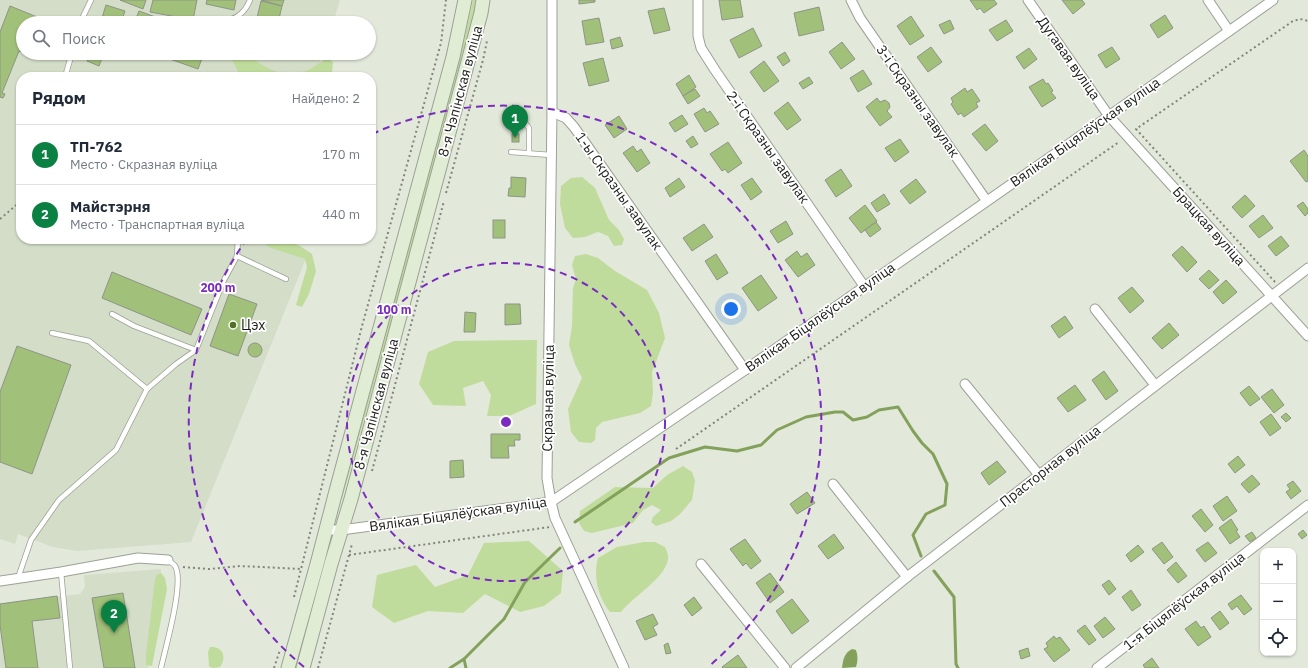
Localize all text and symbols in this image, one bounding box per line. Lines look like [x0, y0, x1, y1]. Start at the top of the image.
street label: Дугавая вуліца [1033, 13, 1105, 104]
search box [16, 16, 376, 60]
street label: 8-я Чэпінская вуліца [434, 23, 486, 159]
icon: search [30, 27, 52, 49]
text: Поиск [62, 29, 105, 48]
street label: 3-і Скразны завулак [872, 41, 964, 161]
street label: Вялікая Біцялёўская вуліца [1006, 73, 1164, 191]
text: Рядом [32, 87, 86, 109]
street label: 2-і Скразны завулак [722, 87, 814, 207]
text: Найдено: 2 [292, 90, 360, 107]
pin: 1 [502, 105, 528, 138]
street label: 1-ы Скразны завулак [571, 128, 667, 254]
text: ТП-762 [70, 137, 122, 156]
text: 1 [41, 146, 49, 163]
text: 170 m [322, 146, 360, 163]
text: Место · Скразная вуліца [70, 156, 218, 173]
street label: Брацкая вуліца [1169, 183, 1250, 270]
text: Майстэрня [70, 197, 150, 216]
text: 2 [41, 206, 49, 223]
text: 440 m [322, 206, 360, 223]
text: Место · Транспартная вуліца [70, 216, 245, 233]
street label: Вялікая Біцялёўская вуліца [741, 258, 899, 376]
text: 200 m [200, 280, 236, 295]
your location [721, 299, 741, 319]
text: 100 m [376, 302, 412, 317]
place label: Цэх [241, 316, 265, 334]
marker: Цэх [228, 320, 238, 330]
street label: 8-я Чэпінская вуліца [350, 336, 402, 472]
street label: Скразная вуліца [538, 344, 558, 452]
centre of rings [499, 415, 513, 429]
street label: Прасторная вуліца [996, 421, 1104, 511]
street label: Вялікая Біцялёўская вуліца [368, 493, 548, 535]
street label: 1-я Біцялёўская вуліца [1119, 547, 1249, 654]
map controls [1260, 548, 1296, 656]
button: + [1260, 548, 1296, 584]
button: − [1260, 584, 1296, 620]
pin: 2 [101, 600, 127, 633]
button: locate [1260, 620, 1296, 656]

